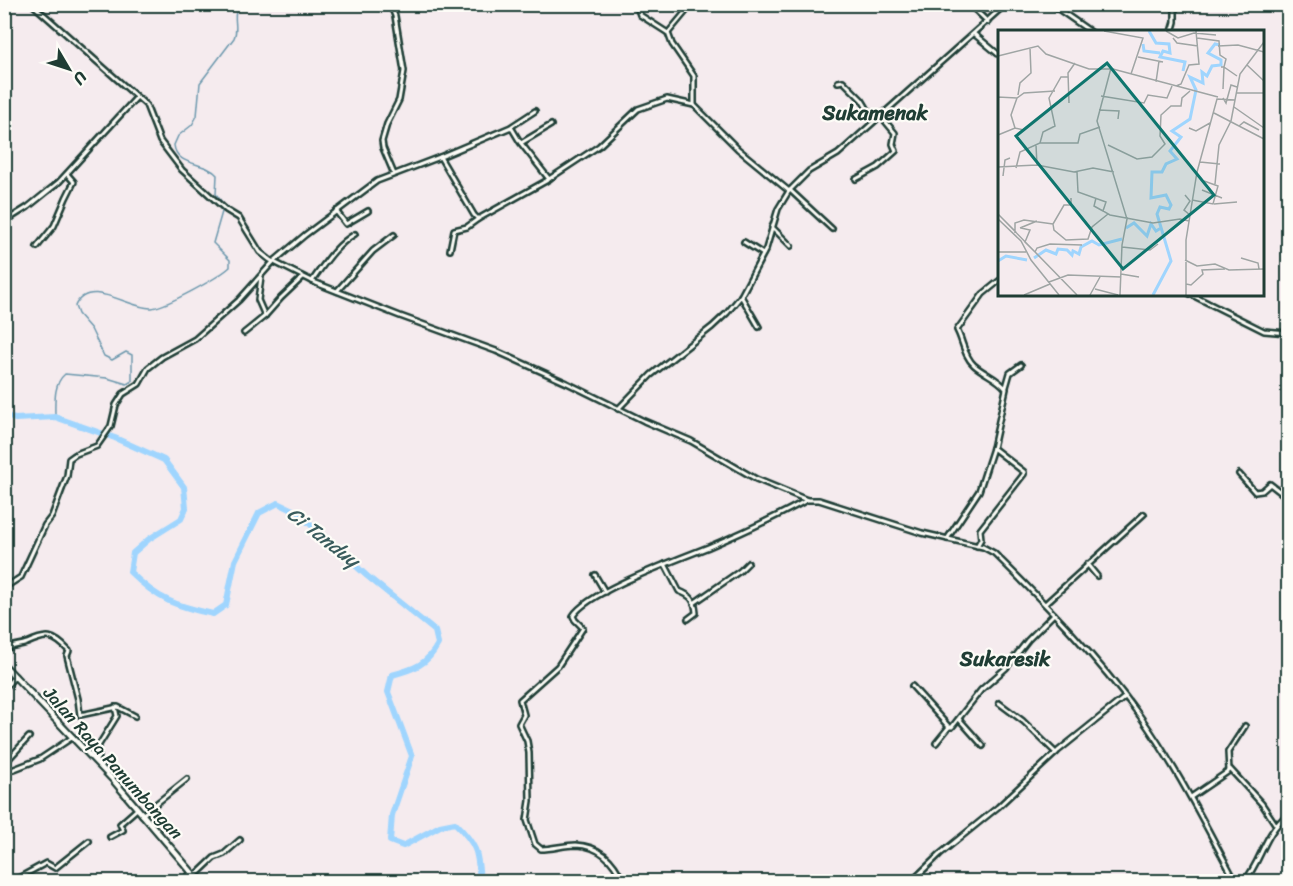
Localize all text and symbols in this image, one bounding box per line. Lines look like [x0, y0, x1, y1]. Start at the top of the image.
inset map [998, 30, 1263, 296]
north arrow [39, 39, 99, 99]
text: U [65, 65, 95, 92]
district label: Sukamenak [821, 94, 929, 132]
water label: Ci Tanduy [279, 497, 369, 578]
district label: Sukaresik [959, 640, 1051, 678]
street label: Jalan Raya Panumbangan [34, 678, 191, 847]

